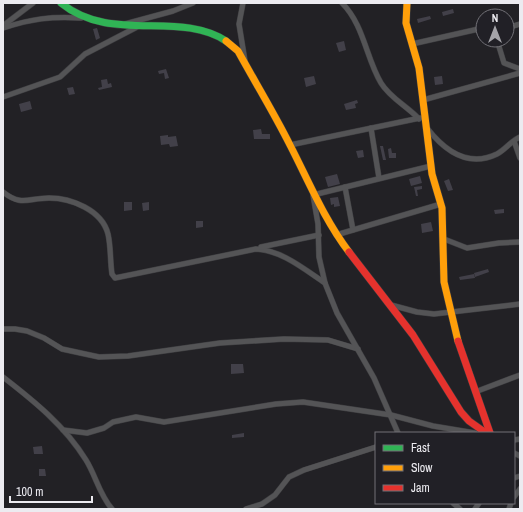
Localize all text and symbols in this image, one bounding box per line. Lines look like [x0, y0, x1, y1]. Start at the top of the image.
north arrow [475, 8, 515, 48]
text: N [492, 11, 498, 25]
legend [375, 432, 515, 504]
text: Fast [411, 440, 430, 456]
text: Slow [411, 460, 433, 476]
scale bar [10, 478, 92, 504]
text: Jam [411, 480, 430, 496]
text: 100 m [16, 484, 43, 500]

